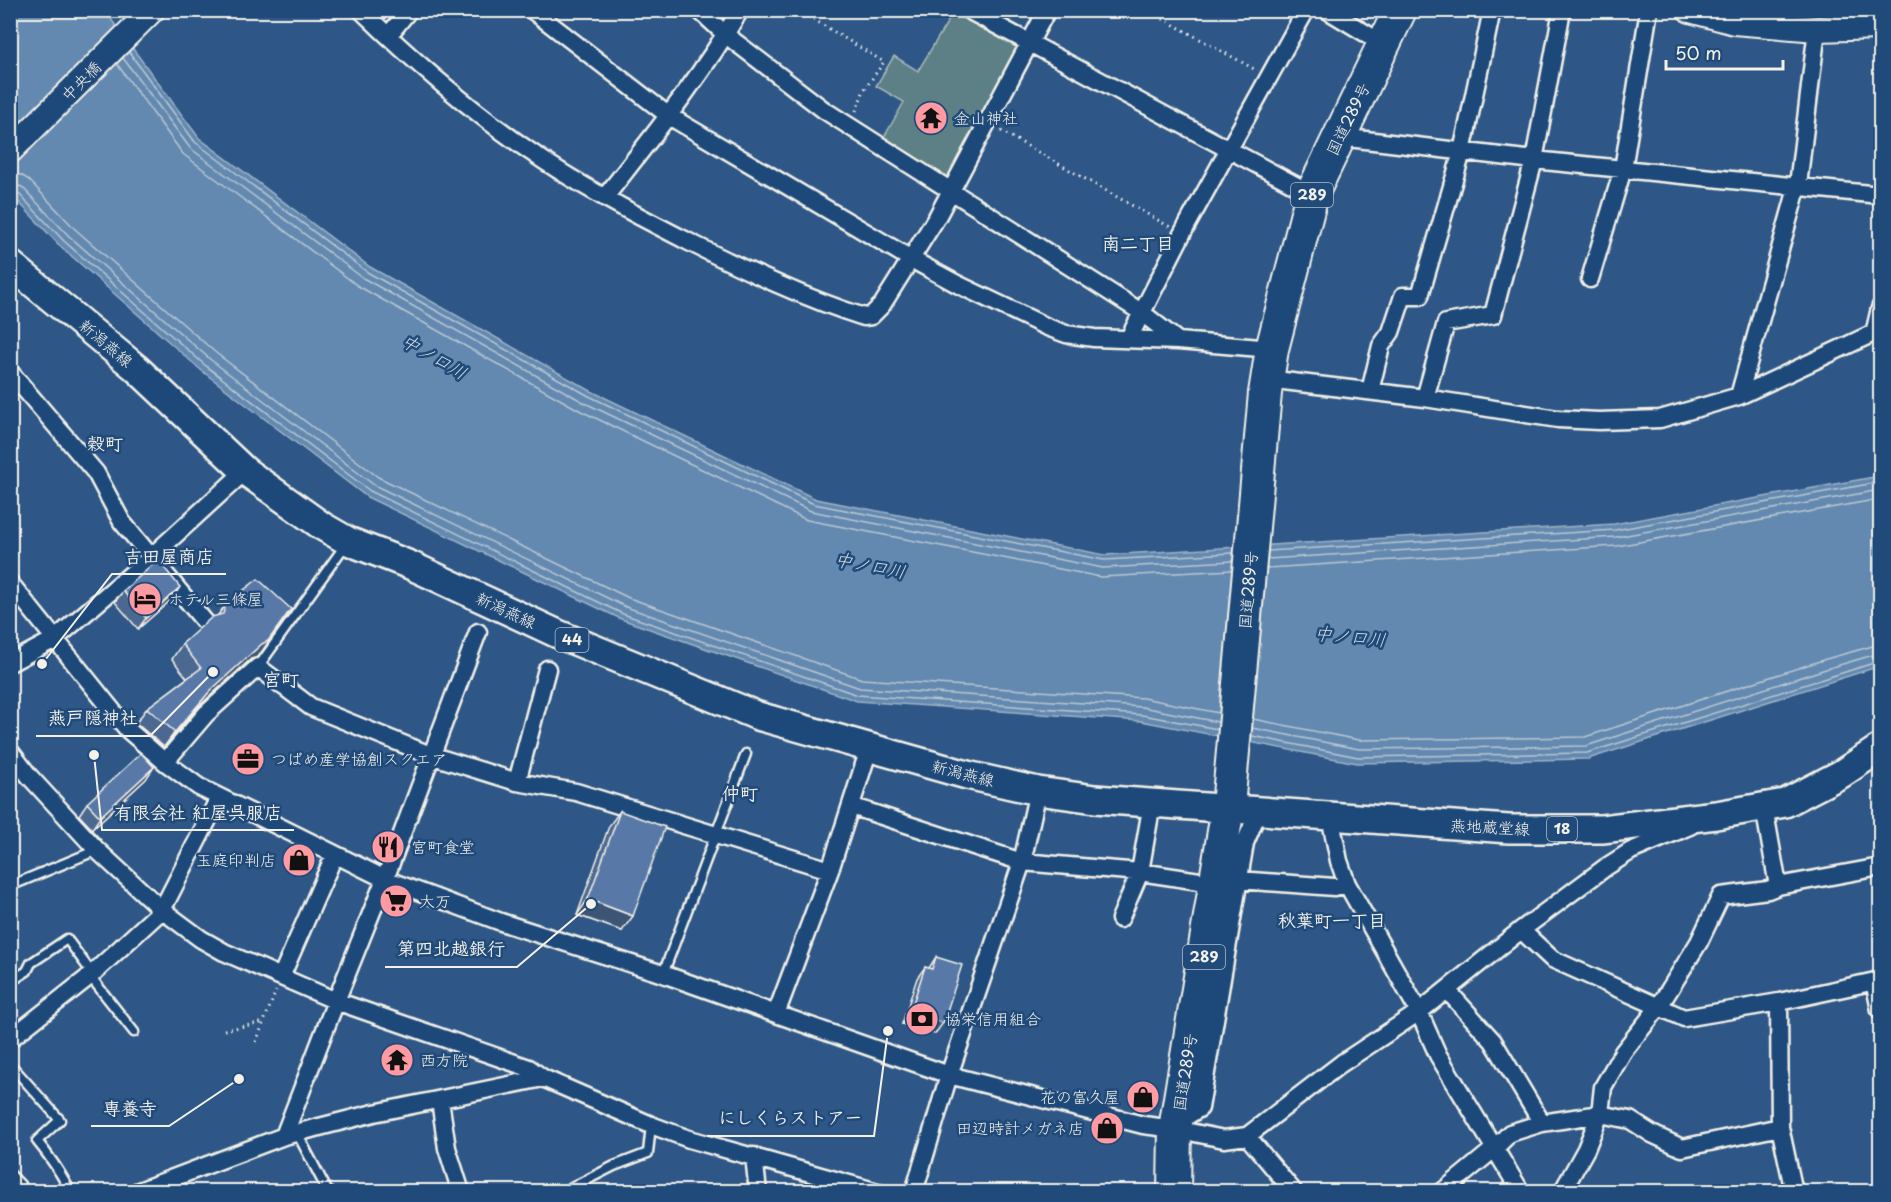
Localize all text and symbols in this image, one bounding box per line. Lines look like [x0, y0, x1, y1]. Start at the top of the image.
scale bar [1666, 33, 1783, 71]
text: 50 m [1675, 39, 1722, 66]
street label: 中央橋 [55, 55, 106, 106]
street label: 国道289号 [1319, 78, 1375, 159]
temple icon: 金山神社 [913, 100, 949, 136]
place label: 金山神社 [954, 105, 1018, 129]
road number: 289 [1291, 183, 1333, 207]
district label: 南二丁目 [1102, 229, 1174, 256]
street label: 新潟燕線 [74, 312, 139, 372]
water label: 中ノ口川 [397, 326, 473, 385]
district label: 穀町 [87, 429, 123, 456]
callout: 吉田屋商店 [112, 538, 226, 574]
text: 吉田屋商店 [124, 542, 214, 569]
water label: 中ノ口川 [832, 544, 908, 585]
street label: 国道289号 [1232, 550, 1262, 630]
hotel icon: ホテル三條屋 [127, 581, 163, 617]
street label: 新潟燕線 [472, 585, 541, 633]
place label: ホテル三條屋 [168, 586, 263, 610]
water label: 中ノ口川 [1313, 618, 1387, 653]
road number: 44 [556, 628, 588, 652]
district label: 宮町 [263, 665, 299, 692]
callout: 燕戸隠神社 [36, 700, 150, 736]
text: 燕戸隠神社 [48, 703, 138, 730]
office icon: つばめ産学協創スクエア [230, 741, 266, 777]
place label: つばめ産学協創スクエア [271, 746, 447, 770]
street label: 新潟燕線 [929, 753, 997, 791]
district label: 仲町 [722, 779, 758, 806]
callout: 有限会社 紅屋呉服店 [102, 794, 294, 830]
text: 有限会社 紅屋呉服店 [114, 798, 282, 825]
street label: 燕地蔵堂線 [1449, 812, 1531, 840]
road number: 18 [1547, 817, 1577, 841]
restaurant icon: 宮町食堂 [370, 829, 406, 865]
place label: 宮町食堂 [411, 834, 475, 858]
shop icon: 玉庭印判店 [281, 842, 317, 878]
place label: 玉庭印判店 [196, 847, 276, 871]
supermarket icon: 大万 [378, 883, 414, 919]
place label: 大万 [419, 888, 451, 912]
district label: 秋葉町一丁目 [1278, 906, 1386, 933]
callout: 第四北越銀行 [385, 931, 517, 967]
text: 第四北越銀行 [397, 934, 505, 961]
road number: 289 [1183, 945, 1225, 969]
bank icon: 協栄信用組合 [904, 1001, 940, 1037]
place label: 協栄信用組合 [945, 1006, 1041, 1030]
street label: 国道289号 [1166, 1031, 1202, 1112]
temple icon: 西方院 [379, 1042, 415, 1078]
place label: 西方院 [420, 1047, 468, 1071]
shop icon: 花の富久屋 [1125, 1079, 1161, 1115]
place label: 花の富久屋 [1040, 1084, 1120, 1108]
callout: 専養寺 [91, 1090, 169, 1126]
text: 専養寺 [103, 1094, 157, 1121]
callout: にしくらストアー [707, 1100, 874, 1136]
text: にしくらストアー [718, 1103, 862, 1130]
shop icon: 田辺時計メガネ店 [1089, 1110, 1125, 1146]
place label: 田辺時計メガネ店 [956, 1115, 1084, 1139]

